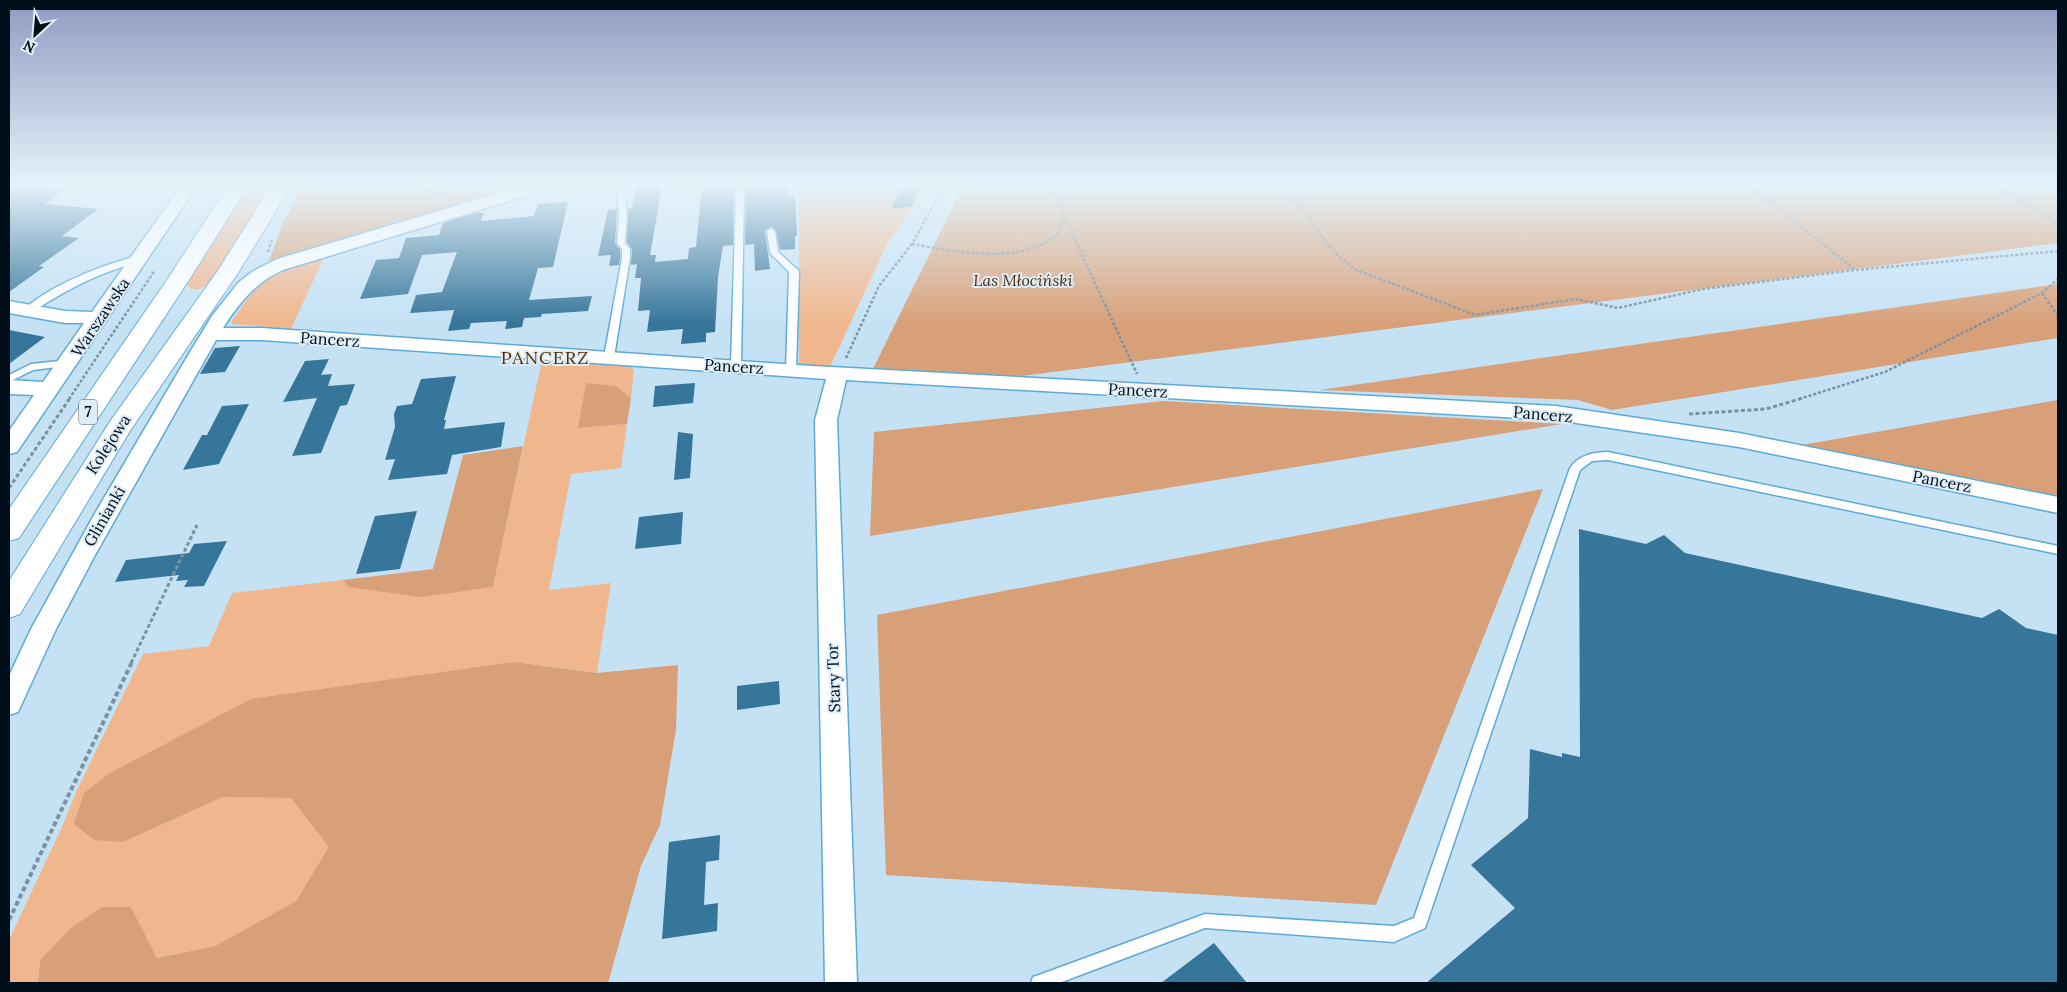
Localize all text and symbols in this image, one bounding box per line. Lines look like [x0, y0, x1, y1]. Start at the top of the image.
north arrow [10, 10, 60, 60]
text: N [20, 36, 38, 57]
park label: Las Młociński [973, 270, 1073, 290]
street label: Warszawska [66, 274, 134, 360]
street label: Pancerz [299, 327, 361, 351]
district label: PANCERZ [501, 346, 589, 369]
street label: Pancerz [703, 354, 765, 378]
street label: Pancerz [1108, 378, 1168, 402]
road number: 7 [79, 400, 97, 424]
street label: Pancerz [1512, 401, 1574, 427]
street label: Kolejowa [81, 410, 135, 478]
street label: Pancerz [1911, 465, 1973, 497]
street label: Glinianki [79, 482, 129, 550]
street label: Stary Tor [822, 643, 844, 713]

